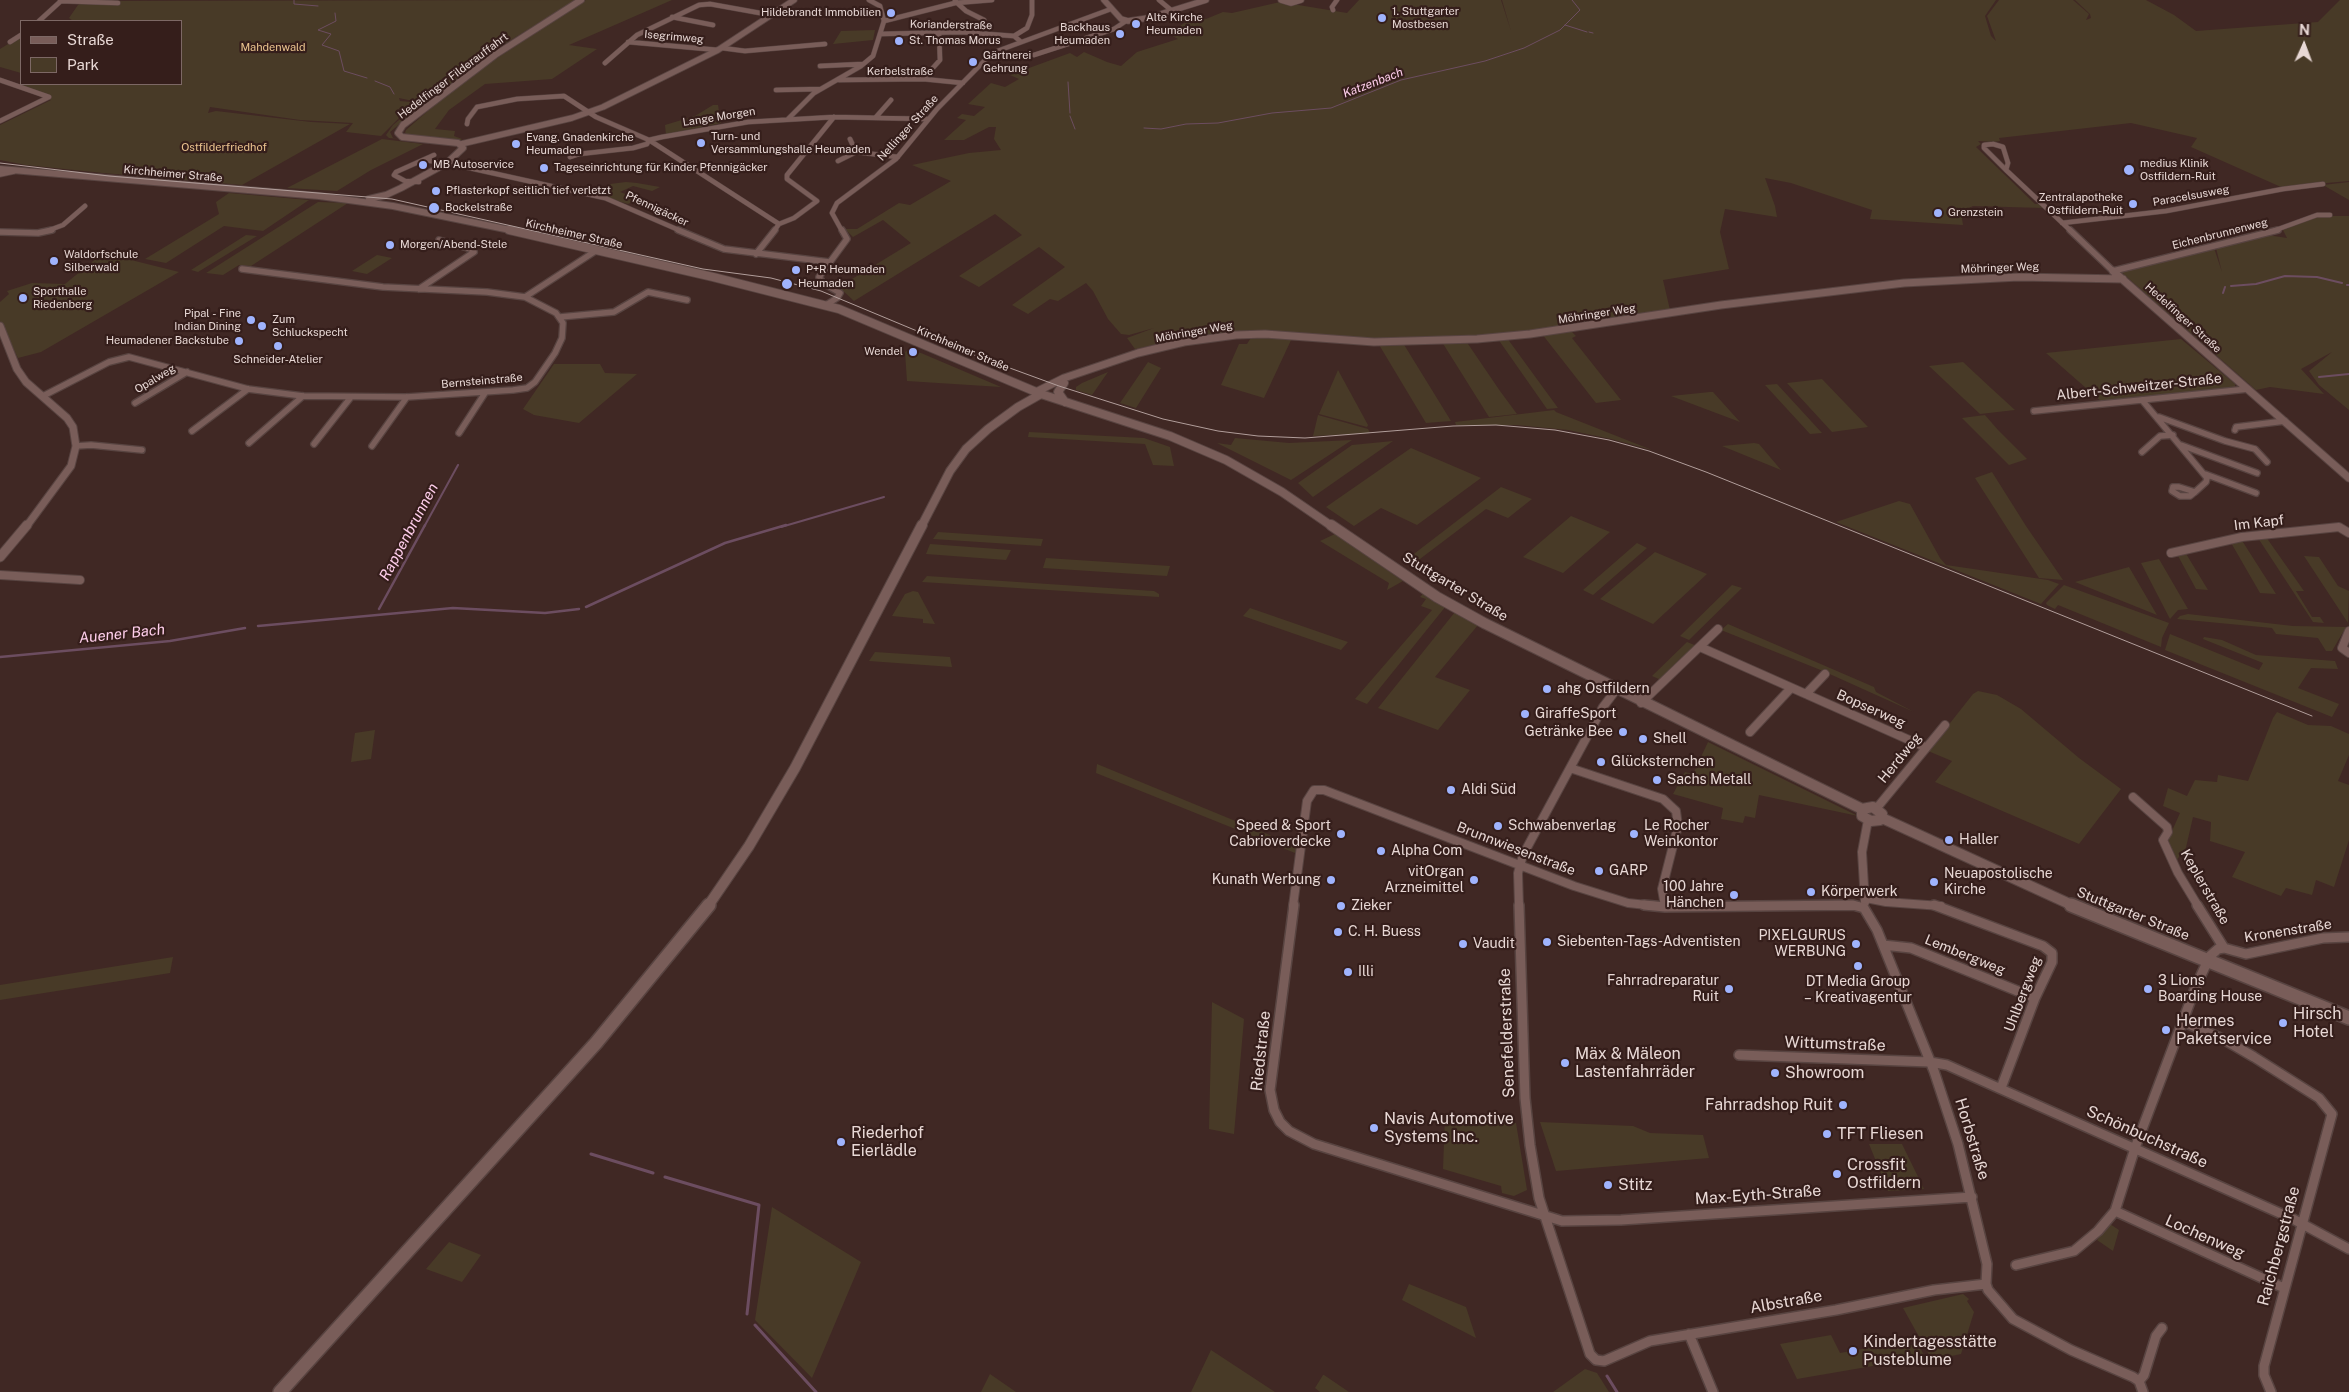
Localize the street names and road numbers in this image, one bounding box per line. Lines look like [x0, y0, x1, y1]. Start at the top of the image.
street label: Korianderstraße [910, 18, 992, 32]
street label: Isegrimweg [644, 28, 704, 46]
street label: Hedelfinger Filderauffahrt [395, 30, 511, 122]
street label: Kerbelstraße [867, 65, 933, 79]
street label: Nellinger Straße [875, 92, 941, 164]
street label: Lange Morgen [682, 105, 756, 129]
street label: Kirchheimer Straße [123, 163, 223, 185]
street label: Paracelsusweg [2152, 183, 2230, 209]
street label: Pfennigäcker [623, 189, 691, 229]
street label: Kirchheimer Straße [524, 216, 624, 252]
street label: Eichenbrunnenweg [2171, 216, 2269, 252]
street label: Möhringer Weg [1961, 260, 2039, 276]
street label: Hedelfinger Straße [2142, 280, 2224, 356]
street label: Möhringer Weg [1557, 301, 1637, 327]
street label: Möhringer Weg [1154, 319, 1234, 345]
street label: Kirchheimer Straße [915, 324, 1011, 374]
street label: Opalweg [132, 362, 178, 396]
street label: Albert-Schweitzer-Straße [2056, 370, 2222, 404]
street label: Bernsteinstraße [441, 371, 523, 391]
street label: Im Kapf [2233, 512, 2285, 534]
street label: Stuttgarter Straße [1399, 549, 1511, 625]
street label: Bopserweg [1834, 686, 1908, 732]
street label: Herdweg [1875, 730, 1925, 786]
street label: Brunnwiesenstraße [1454, 819, 1578, 879]
street label: Keplerstraße [2177, 846, 2233, 928]
street label: Stuttgarter Straße [2074, 884, 2192, 944]
street label: Kronenstraße [2243, 916, 2333, 946]
street label: Lembergweg [1922, 931, 2008, 979]
street label: Uhlbergweg [2001, 954, 2045, 1034]
street label: Senefelderstraße [1495, 968, 1519, 1098]
street label: Riedstraße [1247, 1010, 1275, 1092]
street label: Wittumstraße [1784, 1033, 1886, 1055]
street label: Horbstraße [1950, 1096, 1994, 1182]
street label: Schönbuchstraße [2083, 1102, 2211, 1172]
street label: Max-Eyth-Straße [1694, 1181, 1822, 1209]
street label: Raichbergstraße [2254, 1184, 2304, 1308]
street label: Lochenweg [2162, 1211, 2248, 1263]
street label: Albstraße [1748, 1286, 1824, 1318]

